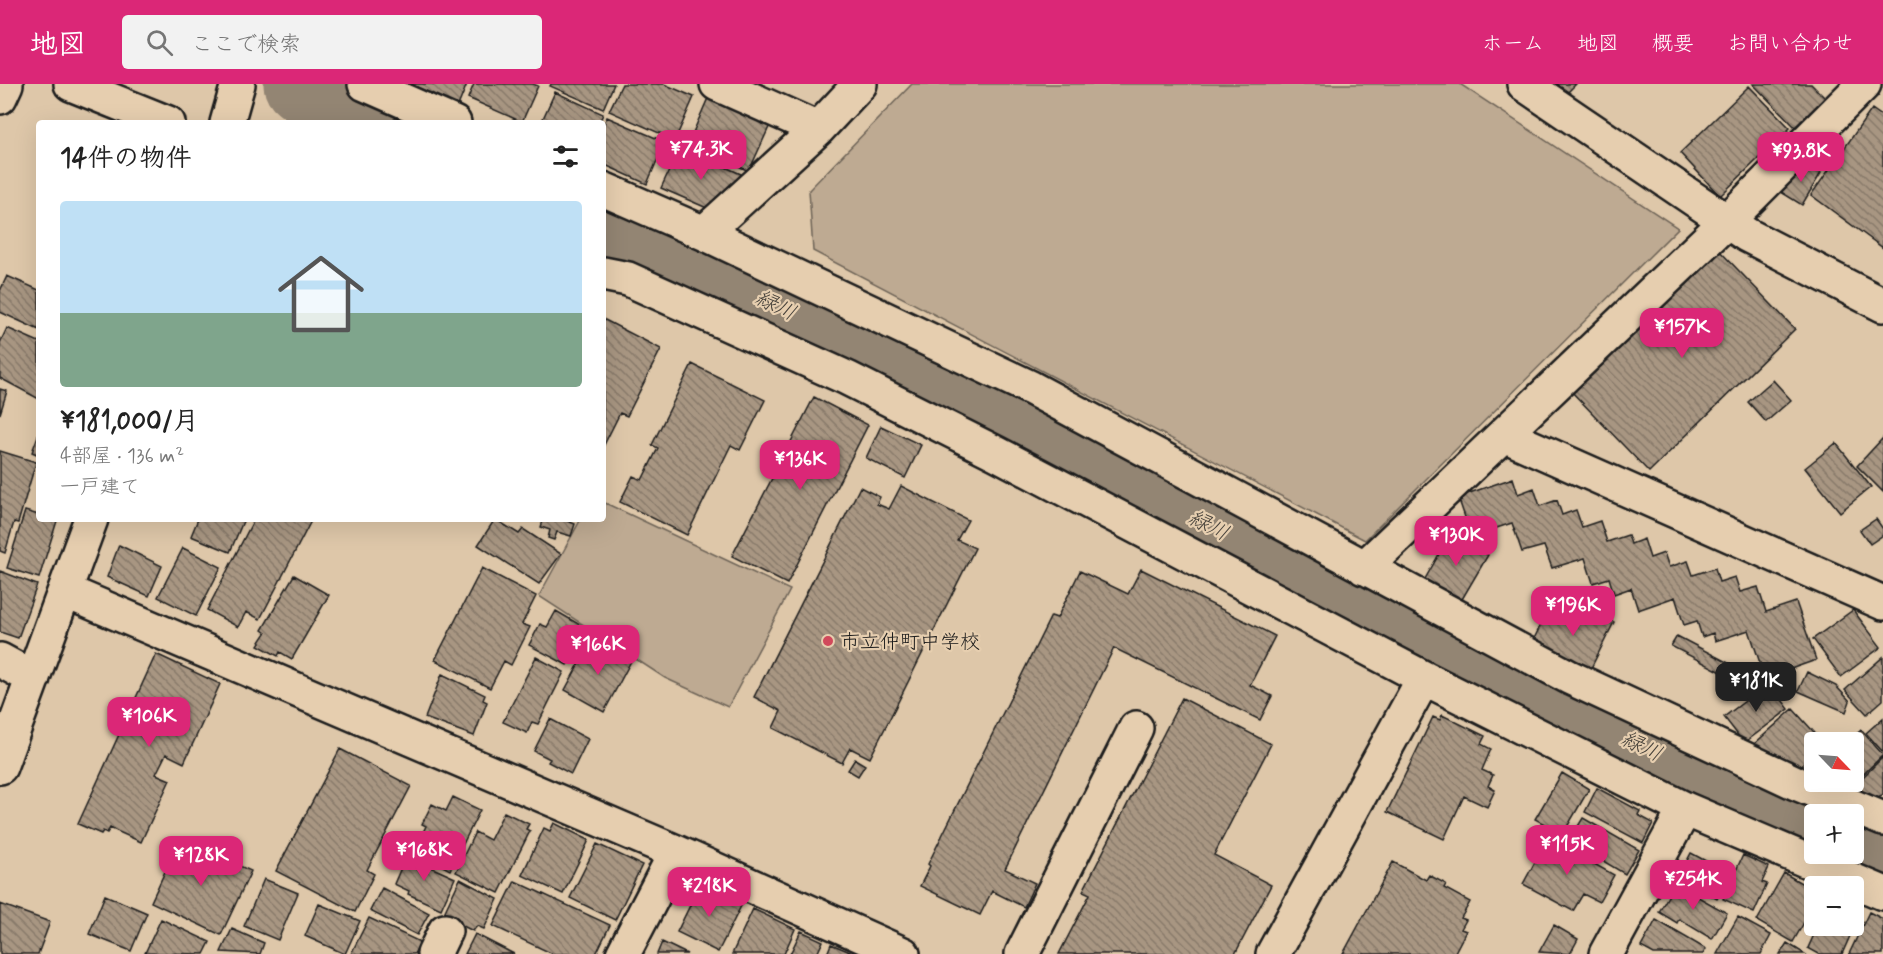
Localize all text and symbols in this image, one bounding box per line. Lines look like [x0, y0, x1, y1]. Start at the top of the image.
search box [122, 15, 542, 69]
icon: search [143, 26, 176, 59]
text: 地図 [30, 27, 86, 64]
text: ホーム [1482, 30, 1544, 58]
text: 地図 [1577, 30, 1619, 58]
text: 概要 [1652, 30, 1694, 58]
text: お問い合わせ [1727, 30, 1853, 58]
text: ここで検索 [191, 31, 301, 59]
pin: ¥74.3K [652, 130, 750, 181]
pin: ¥93.8K [1752, 132, 1850, 183]
text: ¥74.3K [669, 136, 733, 163]
text: ¥93.8K [1771, 138, 1831, 165]
icon: filters [549, 140, 582, 173]
text: 14件の物件 [60, 142, 191, 176]
icon: home [267, 240, 375, 348]
water label: 緑川 [751, 284, 801, 328]
pin: ¥157K [1640, 308, 1724, 359]
text: ¥157K [1654, 314, 1710, 341]
text: ¥181,000/月 [60, 405, 199, 439]
pin: ¥136K [758, 440, 842, 491]
text: 4部屋 · 136 m² [60, 443, 184, 470]
text: ¥136K [774, 446, 826, 473]
text: 一戸建て [60, 474, 140, 501]
water label: 緑川 [1183, 504, 1234, 548]
pin: ¥130K [1414, 516, 1498, 567]
text: ¥130K [1428, 522, 1484, 549]
pin: ¥196K [1531, 586, 1615, 637]
text: ¥196K [1545, 592, 1601, 619]
pin: ¥166K [556, 625, 640, 676]
place label: 市立仲町中学校 [840, 629, 980, 656]
text: ¥166K [570, 631, 626, 658]
marker: 市立仲町中学校 [821, 634, 835, 648]
pin: ¥181K [1714, 662, 1798, 713]
text: ¥181K [1729, 668, 1783, 695]
pin: ¥106K [107, 697, 191, 748]
text: ¥106K [121, 703, 177, 730]
water label: 緑川 [1617, 725, 1667, 769]
north arrow [1804, 732, 1864, 792]
map controls [1804, 732, 1864, 936]
button: + [1804, 804, 1864, 864]
pin: ¥115K [1525, 825, 1609, 876]
pin: ¥168K [382, 831, 466, 882]
text: ¥115K [1540, 831, 1594, 858]
pin: ¥128K [159, 836, 243, 887]
text: ¥168K [396, 837, 452, 864]
text: ¥128K [173, 842, 229, 869]
pin: ¥254K [1651, 860, 1735, 911]
text: ¥254K [1664, 866, 1722, 893]
pin: ¥218K [667, 867, 751, 918]
text: ¥218K [682, 873, 736, 900]
button: − [1804, 876, 1864, 936]

